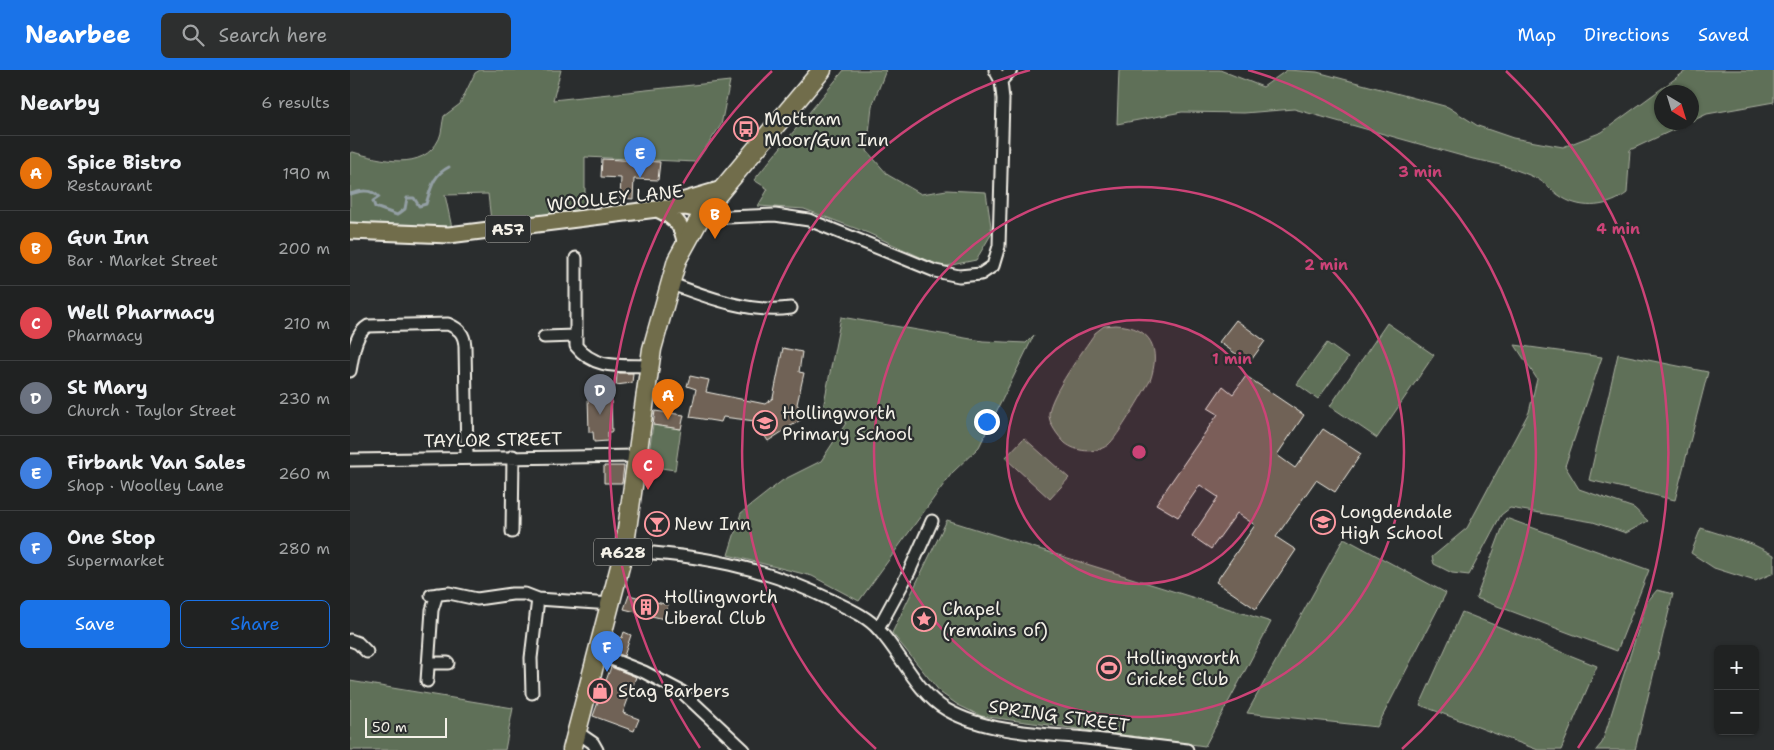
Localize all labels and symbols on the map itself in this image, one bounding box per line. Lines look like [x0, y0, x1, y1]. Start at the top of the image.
north arrow [1654, 85, 1699, 130]
place label: Mottram Moor/Gun Inn [764, 107, 889, 152]
bus stop icon: Mottram Moor/Gun Inn [733, 116, 759, 142]
pin: E [624, 137, 656, 178]
text: 3 min [1398, 162, 1442, 182]
street label: WOOLLEY LANE [546, 179, 684, 217]
pin: B [699, 198, 731, 239]
road number: A57 [486, 216, 530, 242]
text: 4 min [1596, 219, 1640, 239]
text: 2 min [1304, 255, 1348, 275]
text: 1 min [1212, 349, 1252, 369]
pin: D [584, 374, 616, 415]
pin: A [652, 379, 684, 420]
place label: Hollingworth Primary School [782, 401, 913, 446]
your location [974, 409, 1000, 435]
school or university icon: Hollingworth Primary School [752, 410, 778, 436]
street label: TAYLOR STREET [423, 427, 563, 453]
centre of rings [1130, 443, 1148, 461]
pin: C [632, 449, 664, 490]
place label: Longdendale High School [1340, 500, 1452, 545]
school or university icon: Longdendale High School [1310, 509, 1336, 535]
bar icon: New Inn [644, 511, 670, 537]
place label: New Inn [674, 512, 751, 536]
road number: A628 [594, 538, 652, 566]
place label: Hollingworth Liberal Club [664, 585, 778, 630]
building icon: Hollingworth Liberal Club [633, 594, 659, 620]
place label: Chapel (remains of) [942, 597, 1048, 642]
place icon: Chapel (remains of) [911, 606, 937, 632]
pin: F [591, 631, 623, 672]
place label: Hollingworth Cricket Club [1126, 646, 1240, 691]
sports icon: Hollingworth Cricket Club [1096, 655, 1122, 681]
shop icon: Stag Barbers [587, 678, 613, 704]
place label: Stag Barbers [618, 679, 730, 703]
street label: SPRING STREET [987, 694, 1131, 738]
scale bar [365, 715, 448, 738]

